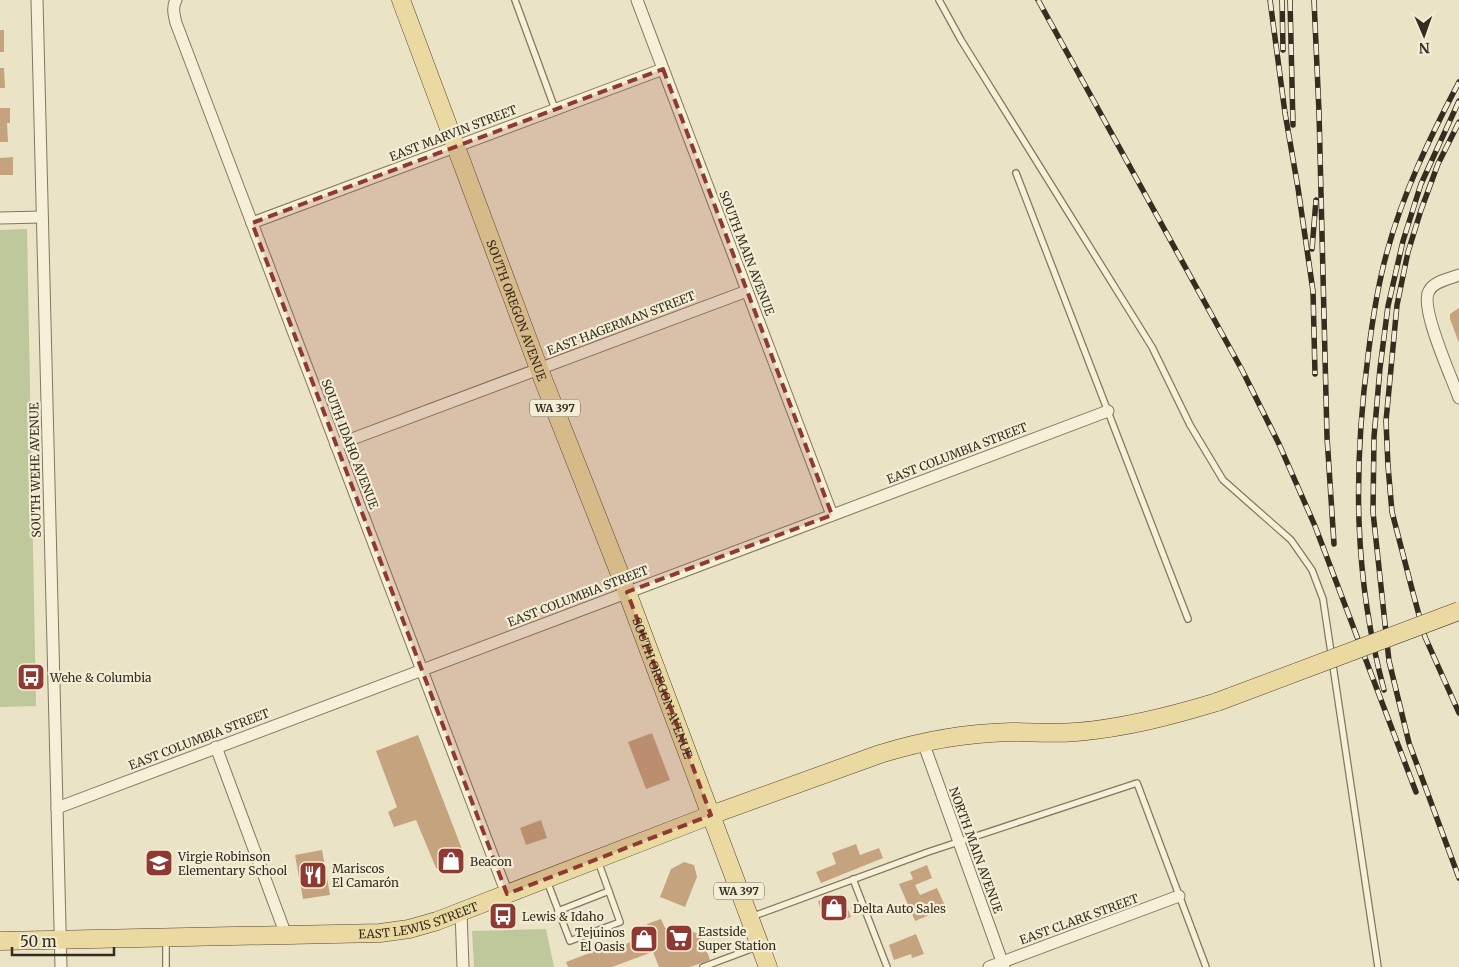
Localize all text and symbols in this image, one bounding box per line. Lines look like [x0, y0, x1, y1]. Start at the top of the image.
north arrow [1399, 10, 1449, 60]
text: N [1419, 39, 1430, 57]
street label: EAST MARVIN STREET [387, 102, 519, 164]
street label: SOUTH MAIN AVENUE [716, 188, 778, 318]
street label: SOUTH OREGON AVENUE [484, 237, 550, 383]
street label: EAST HAGERMAN STREET [545, 288, 698, 358]
street label: SOUTH IDAHO AVENUE [318, 377, 382, 511]
road number: WA 397 [530, 399, 580, 416]
street label: SOUTH WEHE AVENUE [26, 402, 44, 538]
street label: EAST COLUMBIA STREET [885, 419, 1030, 487]
street label: EAST COLUMBIA STREET [506, 562, 651, 630]
street label: SOUTH OREGON AVENUE [630, 615, 696, 761]
bus stop icon: Wehe & Columbia [16, 662, 46, 692]
place label: Wehe & Columbia [49, 670, 152, 685]
street label: EAST COLUMBIA STREET [127, 705, 272, 773]
street label: NORTH MAIN AVENUE [946, 785, 1006, 916]
shop icon: Beacon [436, 846, 466, 876]
school or university icon: Virgie Robinson Elementary School [144, 848, 174, 878]
place label: Virgie Robinson Elementary School [177, 849, 288, 878]
place label: Beacon [470, 854, 512, 869]
restaurant icon: Mariscos El Camarón [298, 860, 328, 890]
place label: Mariscos El Camarón [332, 861, 399, 890]
road number: WA 397 [714, 882, 764, 899]
street label: EAST CLARK STREET [1017, 890, 1141, 948]
shop icon: Delta Auto Sales [819, 893, 849, 923]
street label: EAST LEWIS STREET [358, 898, 481, 941]
bus stop icon: Lewis & Idaho [488, 901, 518, 931]
place label: Delta Auto Sales [853, 901, 946, 916]
place label: Lewis & Idaho [522, 909, 604, 924]
supermarket icon: Eastside Super Station [664, 923, 694, 953]
scale bar [12, 924, 115, 956]
shop icon: Tejuinos El Oasis [629, 924, 659, 954]
place label: Eastside Super Station [698, 924, 776, 953]
place label: Tejuinos El Oasis [575, 925, 625, 954]
text: 50 m [20, 932, 57, 951]

